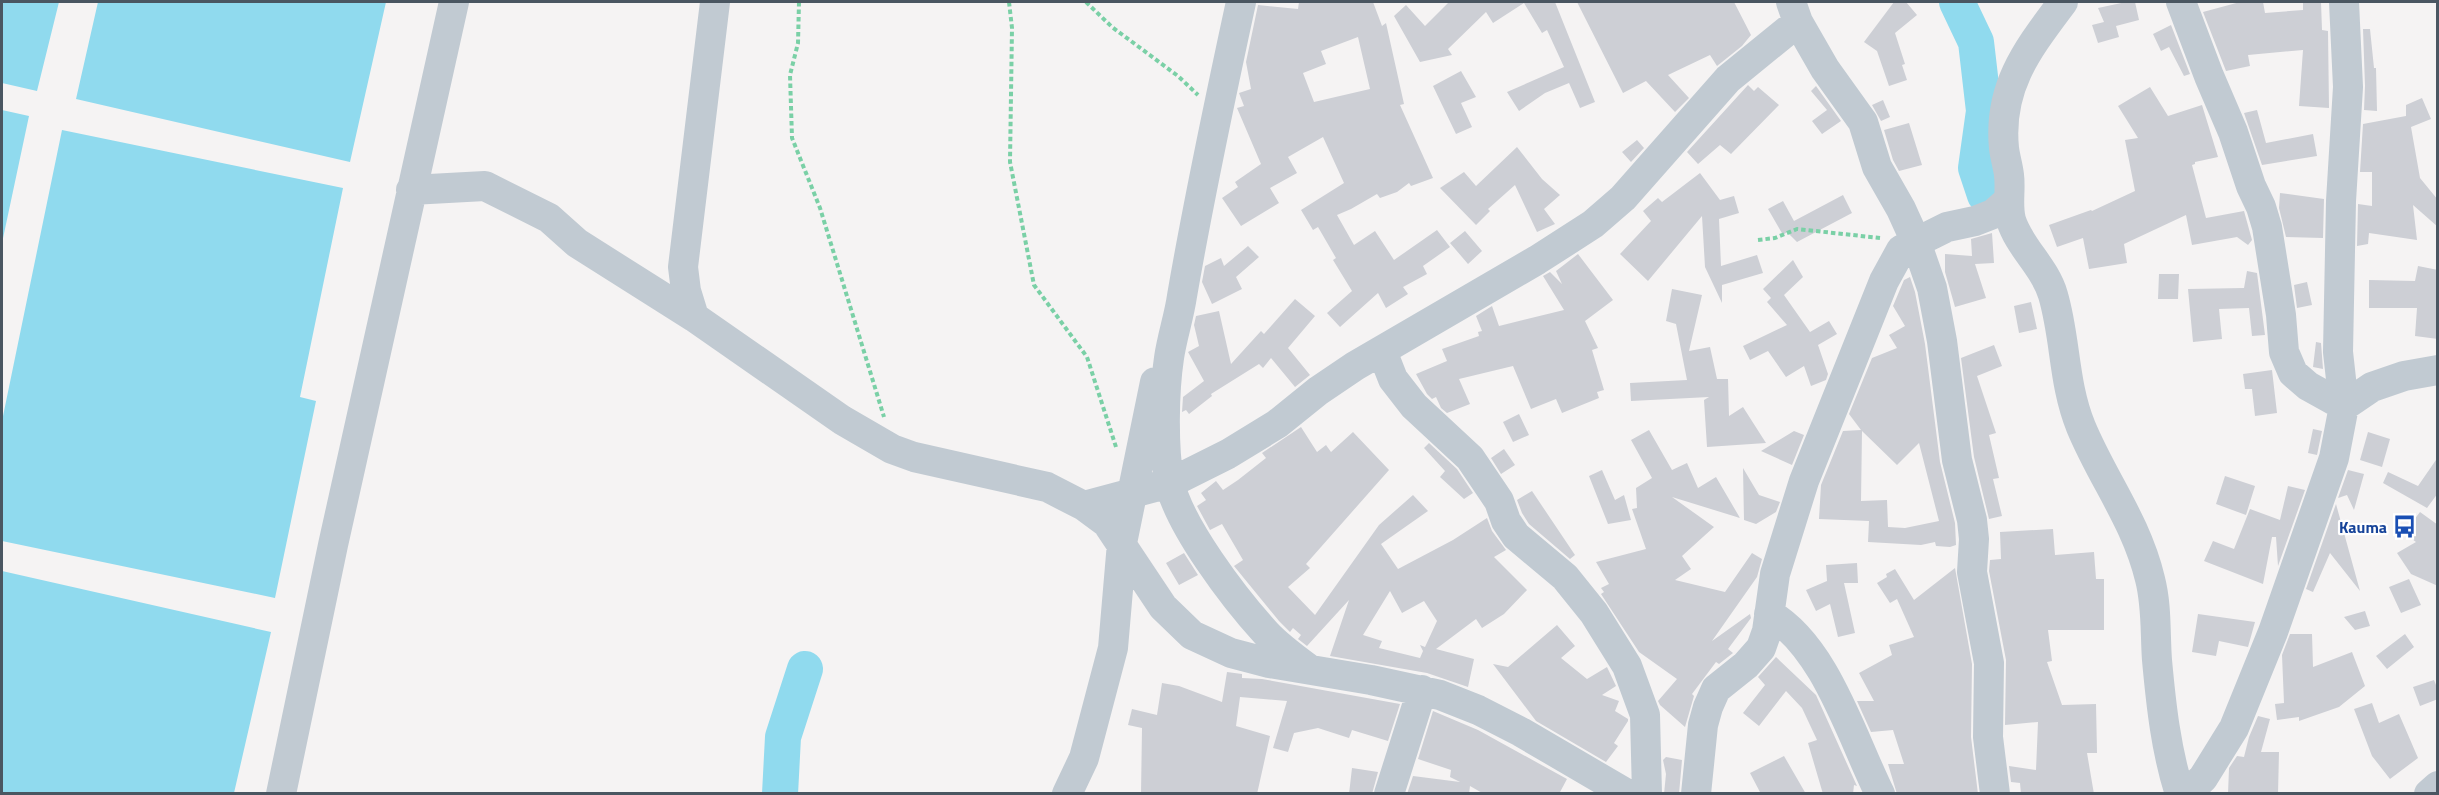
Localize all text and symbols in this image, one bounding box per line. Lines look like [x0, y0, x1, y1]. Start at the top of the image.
bus stop icon: Kauma [2392, 514, 2418, 540]
place label: Kauma [2339, 515, 2387, 539]

